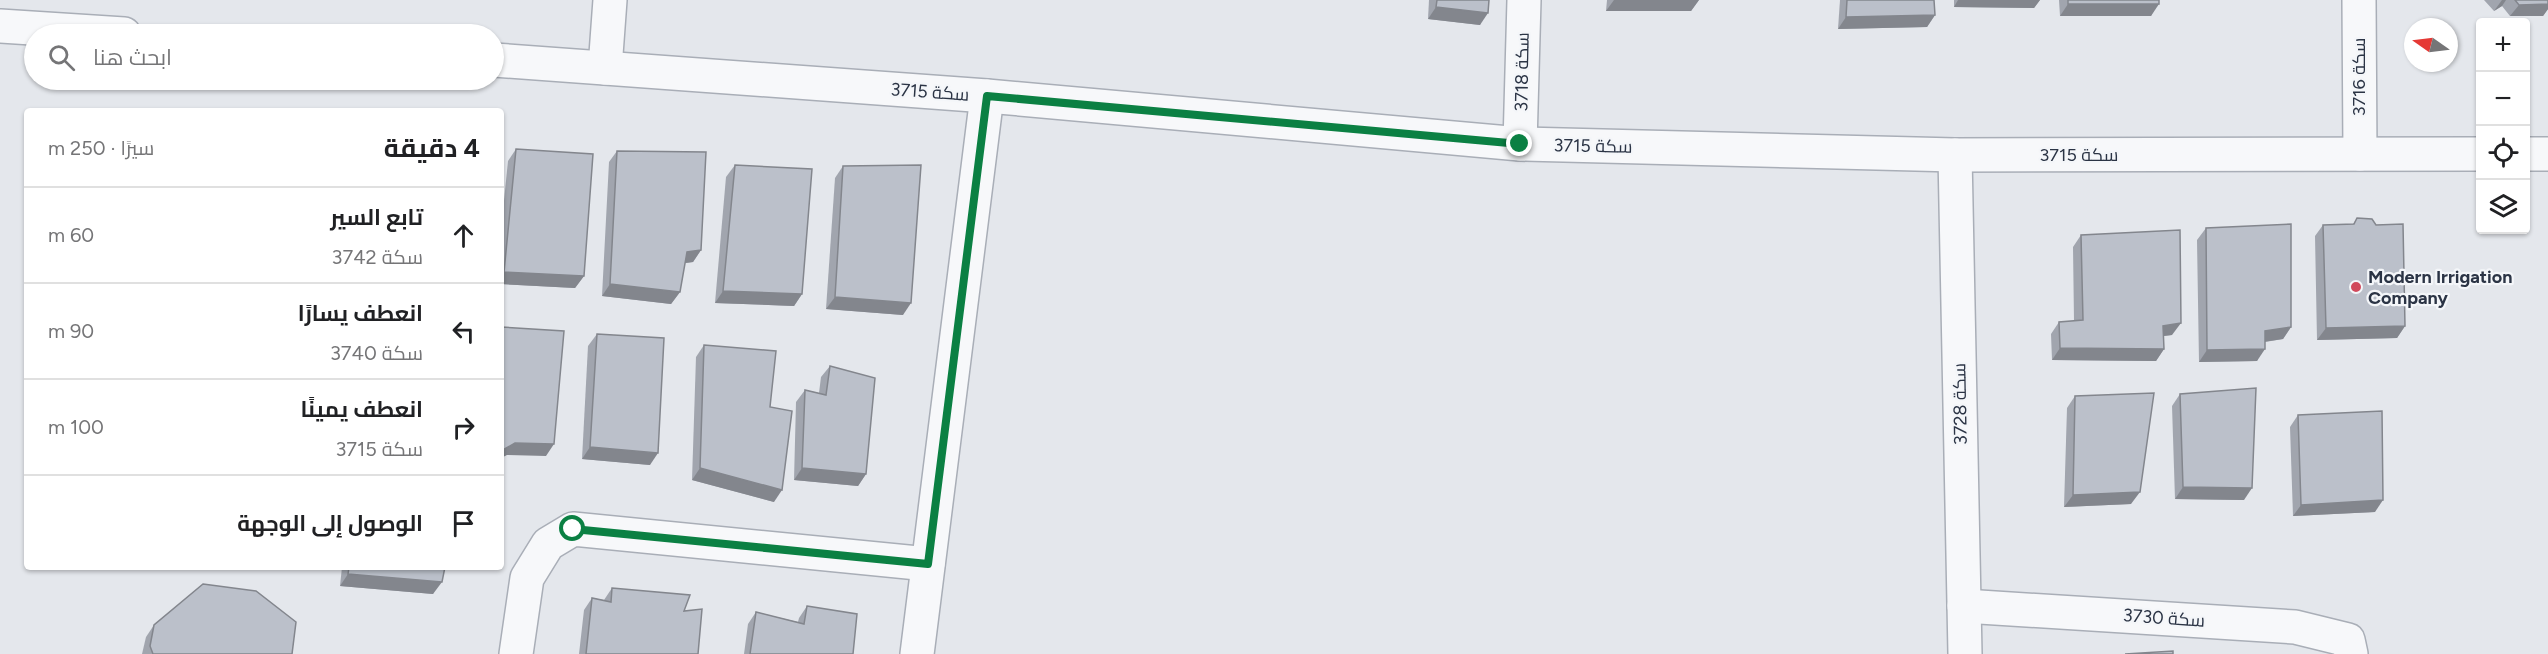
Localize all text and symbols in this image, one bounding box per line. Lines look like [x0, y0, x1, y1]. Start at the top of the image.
north arrow [2404, 18, 2458, 72]
map controls [2476, 18, 2530, 234]
button: + [2476, 18, 2530, 72]
search box [24, 24, 504, 90]
street label: سكة 3718 [1510, 32, 1534, 112]
street label: سكة 3716 [2348, 38, 2370, 116]
icon: search [45, 41, 78, 74]
text: ابحث هنا [93, 44, 172, 71]
button: − [2476, 72, 2530, 126]
street label: سكة 3715 [890, 78, 970, 106]
button: locate [2476, 126, 2530, 180]
route end [1506, 130, 1532, 156]
text: 4 دقيقة [384, 132, 480, 164]
street label: سكة 3715 [1553, 134, 1633, 158]
text: سيرًا · 250 m [48, 136, 154, 160]
street label: سكة 3715 [2040, 144, 2118, 166]
button: layers [2476, 180, 2530, 234]
text: تابع السير [330, 204, 423, 231]
icon: ahead [447, 219, 480, 252]
text: 60 m [48, 223, 94, 247]
text: سكة 3742 [332, 245, 423, 269]
place label: Modern Irrigation Company [2368, 266, 2513, 309]
marker: Modern Irrigation Company [2349, 280, 2363, 294]
text: انعطف يسارًا [298, 300, 423, 327]
icon: left [447, 315, 480, 348]
text: 90 m [48, 319, 94, 343]
text: سكة 3740 [330, 341, 423, 365]
street label: سكة 3728 [1948, 363, 1972, 445]
text: انعطف يمينًا [300, 396, 423, 423]
icon: right [447, 411, 480, 444]
text: 100 m [48, 415, 104, 439]
text: سكة 3715 [335, 437, 423, 461]
icon: arrive [447, 507, 480, 540]
text: الوصول إلى الوجهة [237, 510, 423, 537]
route start [559, 515, 585, 541]
street label: سكة 3730 [2122, 604, 2206, 632]

